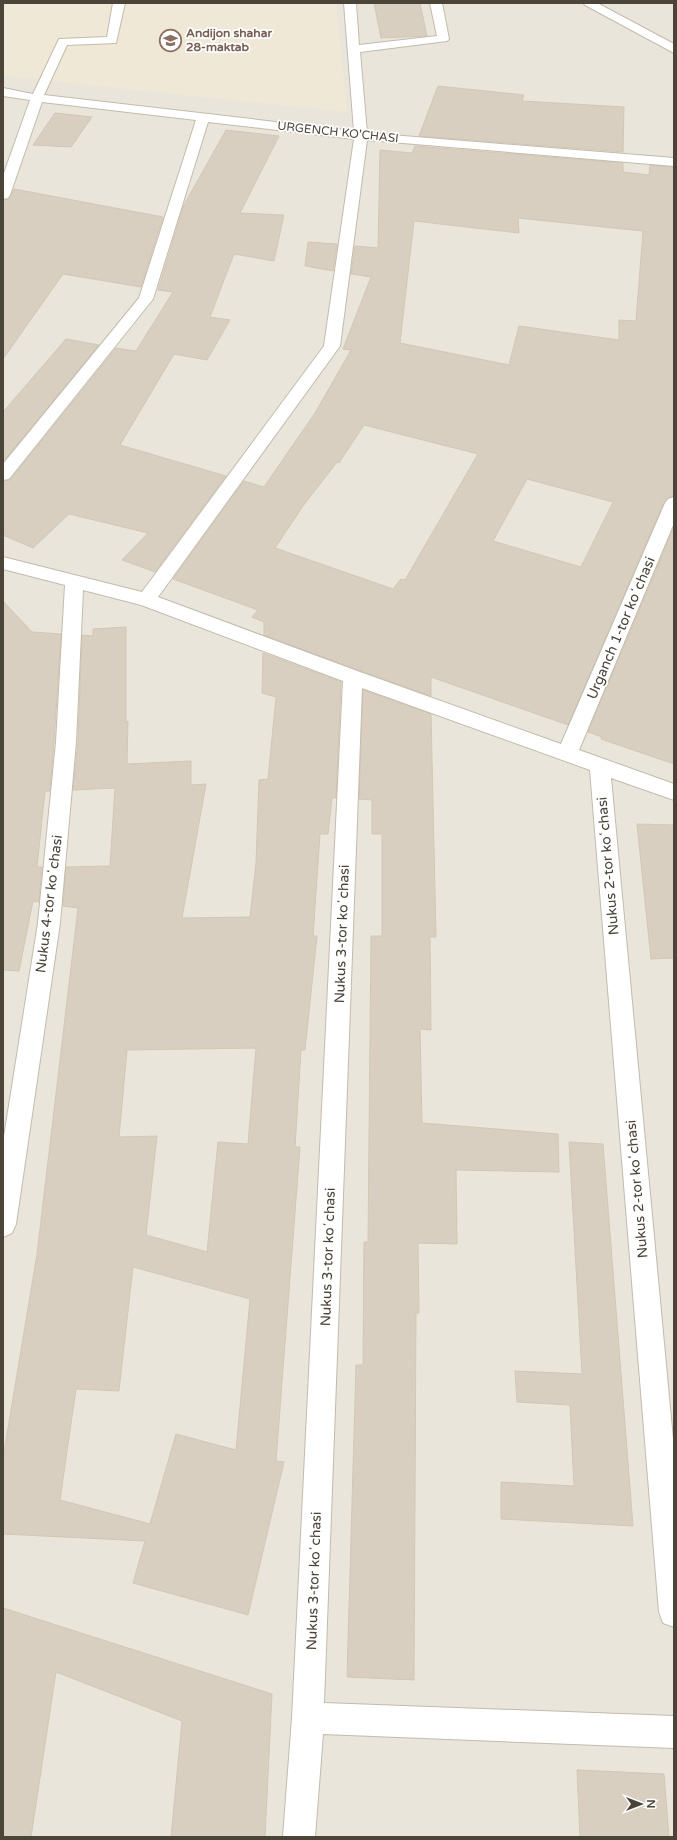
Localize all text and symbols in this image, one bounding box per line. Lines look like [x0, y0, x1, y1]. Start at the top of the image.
place label: Andijon shahar 28-maktab [186, 26, 272, 54]
school or university icon: Andijon shahar 28-maktab [158, 27, 184, 53]
street label: URGENCH KO'CHASI [277, 119, 399, 145]
street label: Urganch 1-tor koʻchasi [583, 554, 659, 702]
street label: Nukus 2-tor koʻchasi [593, 796, 623, 936]
street label: Nukus 4-tor koʻchasi [32, 834, 66, 974]
street label: Nukus 3-tor koʻchasi [331, 864, 353, 1004]
street label: Nukus 2-tor koʻchasi [622, 1119, 652, 1259]
street label: Nukus 3-tor koʻchasi [317, 1187, 339, 1327]
street label: Nukus 3-tor koʻchasi [303, 1511, 325, 1651]
north arrow [621, 1784, 661, 1824]
text: N [644, 1800, 657, 1808]

